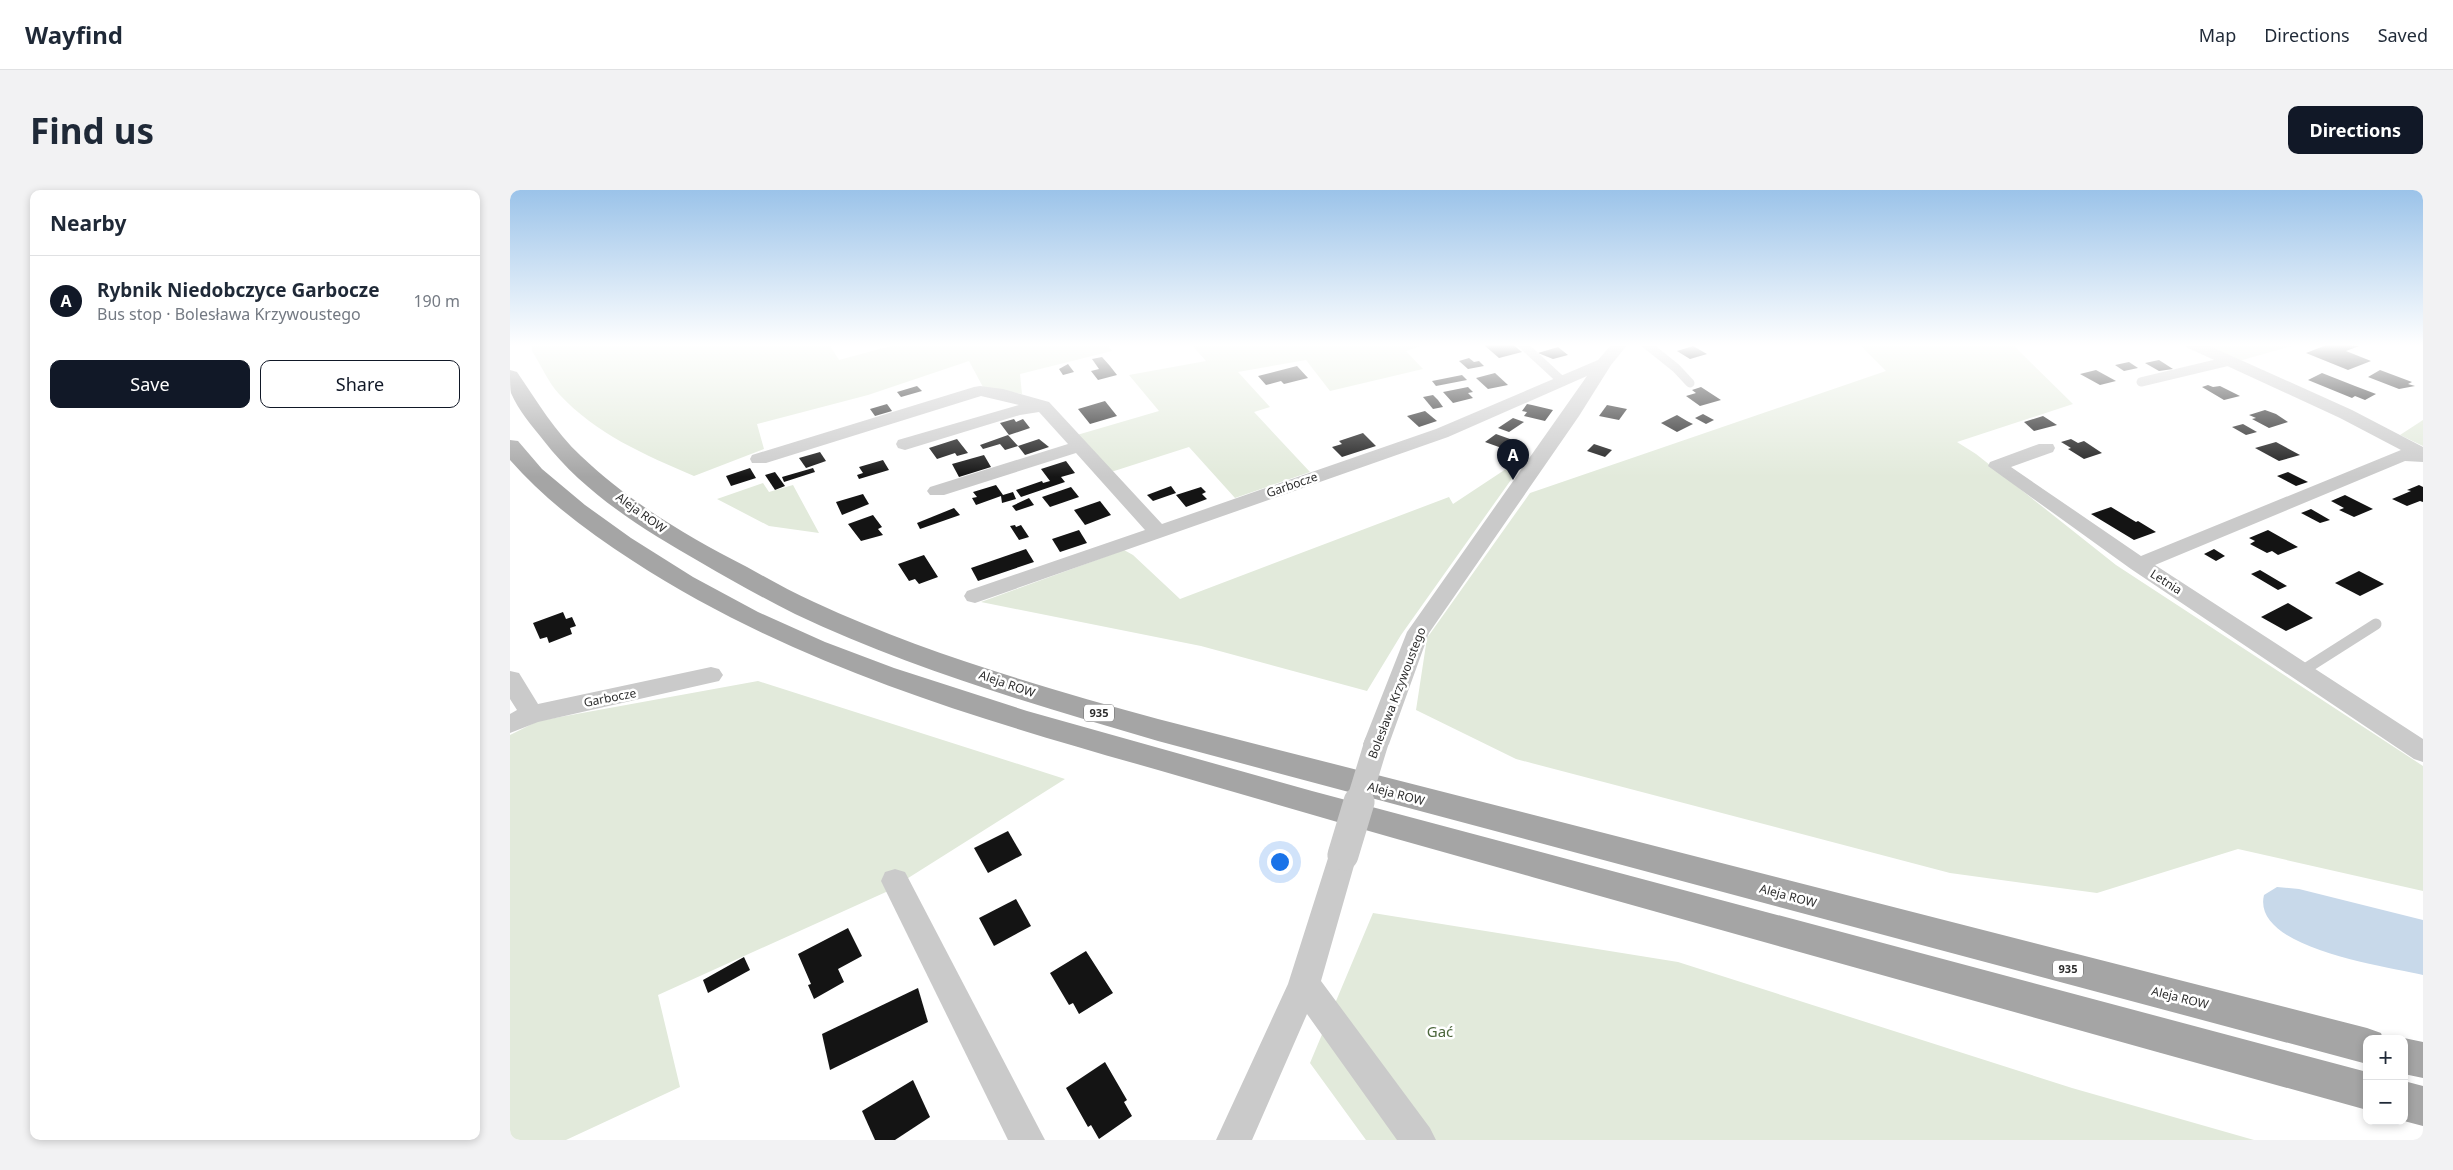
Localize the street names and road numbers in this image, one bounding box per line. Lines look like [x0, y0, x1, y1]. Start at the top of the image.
street label: Garbocze [1264, 468, 1320, 501]
street label: Aleja ROW [613, 489, 670, 537]
street label: Letnia [2147, 565, 2185, 598]
street label: Bolesława Krzywoustego [1364, 625, 1429, 761]
street label: Aleja ROW [977, 666, 1038, 701]
street label: Garbocze [582, 684, 638, 711]
road number: 935 [1084, 704, 1114, 722]
street label: Aleja ROW [1366, 778, 1427, 809]
street label: Aleja ROW [1758, 880, 1819, 911]
road number: 935 [2053, 961, 2083, 978]
street label: Aleja ROW [2150, 982, 2210, 1013]

